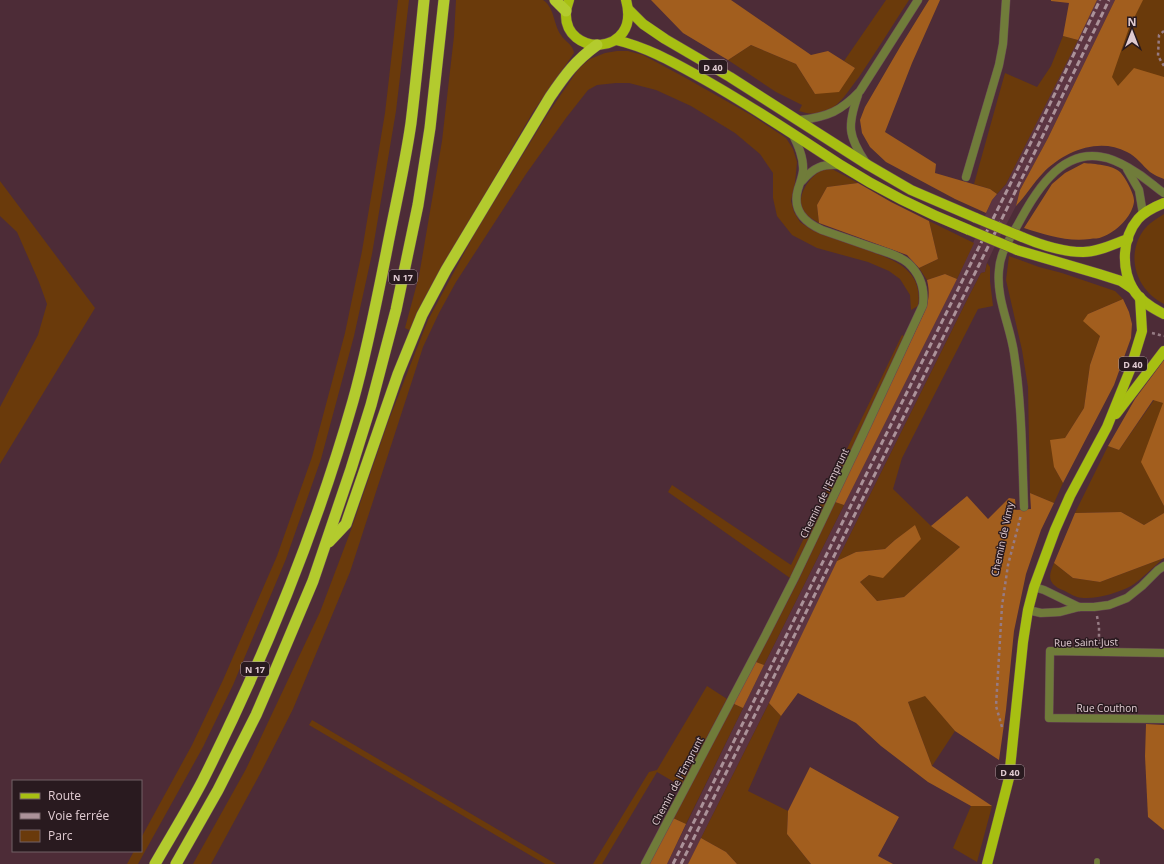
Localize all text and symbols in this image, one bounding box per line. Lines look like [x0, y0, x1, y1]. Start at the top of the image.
north arrow [1112, 12, 1152, 52]
text: N [1128, 14, 1136, 29]
road number: D 40 [699, 60, 727, 74]
road number: N 17 [389, 270, 417, 284]
road number: D 40 [1119, 357, 1147, 371]
street label: Chemin de l'Emprunt [796, 445, 852, 540]
street label: Chemin de Vimy [987, 500, 1017, 577]
street label: Rue Saint-Just [1054, 634, 1119, 650]
road number: N 17 [241, 662, 269, 676]
street label: Rue Couthon [1077, 701, 1137, 715]
street label: Chemin de l'Emprunt [648, 734, 706, 828]
road number: D 40 [996, 765, 1024, 779]
legend [12, 780, 142, 852]
text: Route [48, 787, 81, 804]
text: Voie ferrée [48, 807, 110, 824]
text: Parc [48, 827, 73, 844]

